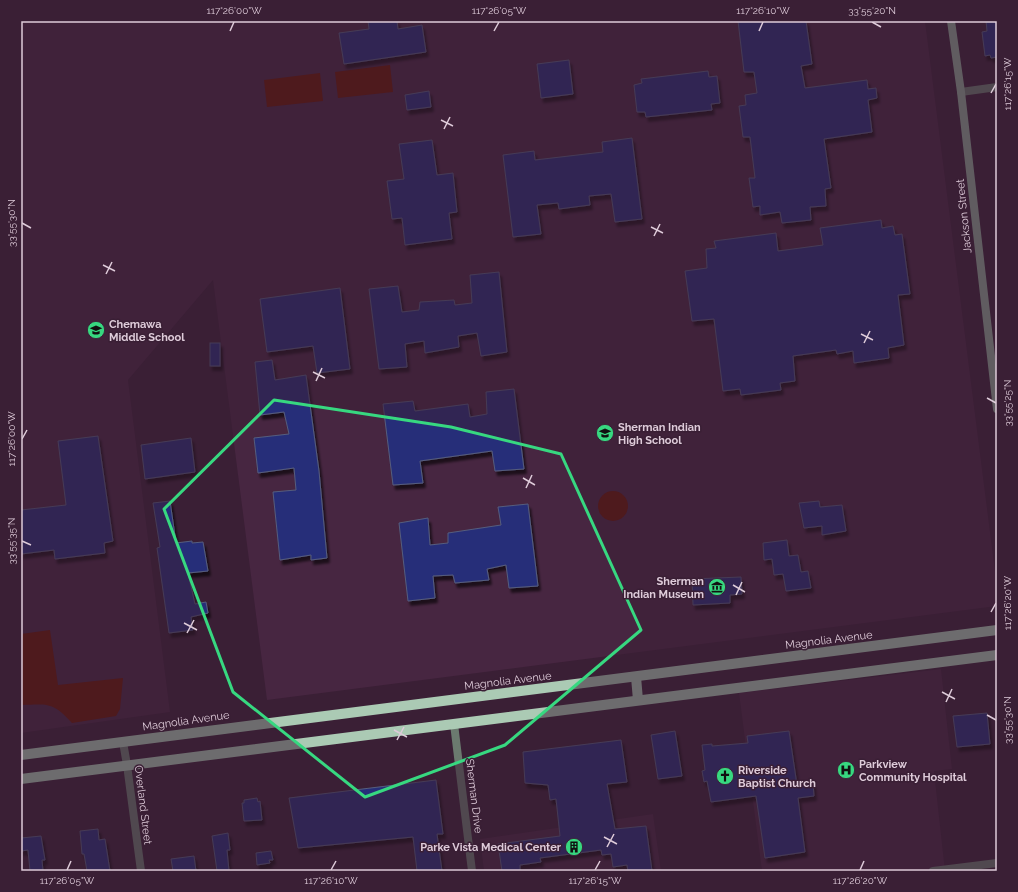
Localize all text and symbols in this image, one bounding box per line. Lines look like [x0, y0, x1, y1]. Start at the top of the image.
text: 117°26'00"W [206, 5, 262, 16]
text: 117°26'05"W [472, 5, 527, 16]
text: 117°26'10"W [736, 5, 790, 16]
text: 33°55'20"N [848, 5, 896, 16]
text: 117°26'15"W [1002, 57, 1013, 110]
street label: Jackson Street [954, 178, 974, 254]
text: 33°55'30"N [6, 199, 17, 247]
place label: Chemawa Middle School [109, 318, 185, 344]
school or university icon: Chemawa Middle School [86, 320, 106, 340]
text: 33°55'25"N [1002, 379, 1013, 427]
text: 117°26'00"W [6, 411, 17, 467]
place label: Sherman Indian High School [618, 421, 701, 447]
school or university icon: Sherman Indian High School [595, 423, 615, 443]
text: 33°55'35"N [6, 517, 17, 565]
place label: Sherman Indian Museum [623, 575, 704, 601]
text: 117°26'20"W [1002, 575, 1013, 630]
museum icon: Sherman Indian Museum [707, 577, 727, 597]
street label: Magnolia Avenue [785, 628, 874, 652]
street label: Magnolia Avenue [464, 669, 553, 693]
text: 33°55'30"N [1002, 696, 1013, 744]
street label: Magnolia Avenue [142, 708, 231, 734]
street label: Sherman Drive [463, 758, 485, 835]
place label: Parkview Community Hospital [859, 758, 967, 784]
hospital icon: Parkview Community Hospital [836, 760, 856, 780]
place label: Riverside Baptist Church [738, 764, 816, 790]
street label: Overland Street [132, 765, 154, 846]
church icon: Riverside Baptist Church [715, 766, 735, 786]
building icon: Parke Vista Medical Center [564, 837, 584, 857]
place label: Parke Vista Medical Center [420, 841, 562, 854]
text: 117°26'05"W [40, 875, 95, 886]
text: 117°26'10"W [304, 875, 358, 886]
text: 117°26'15"W [569, 875, 622, 886]
text: 117°26'20"W [833, 875, 888, 886]

